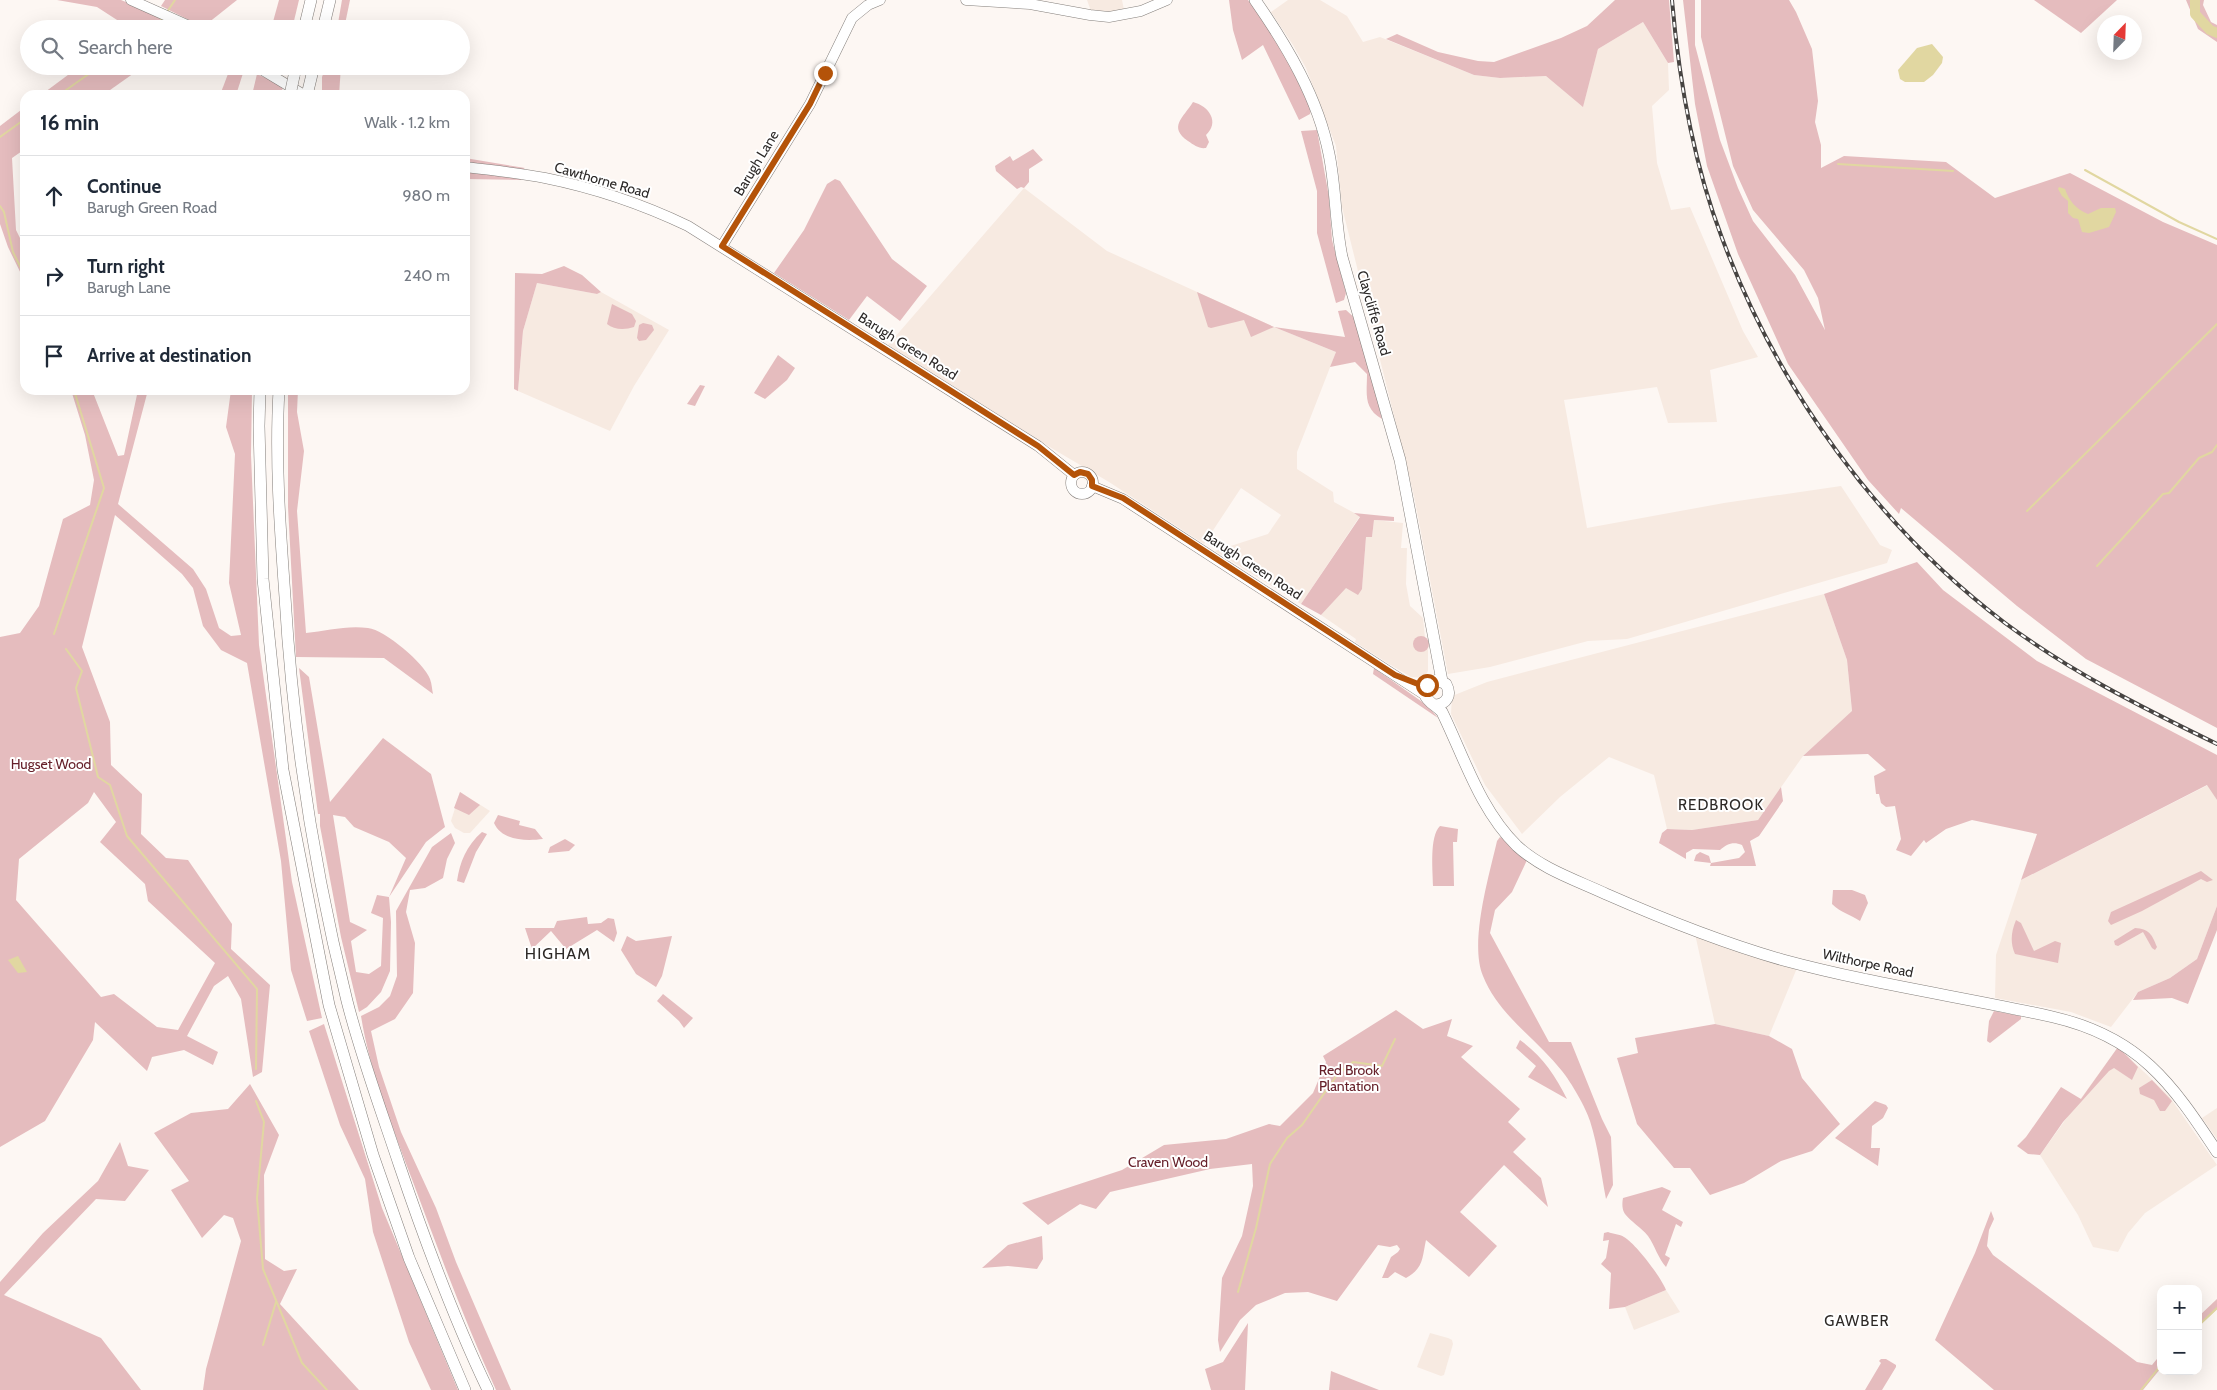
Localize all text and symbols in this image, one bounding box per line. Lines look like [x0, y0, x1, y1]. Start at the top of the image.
north arrow [2097, 15, 2142, 60]
search box [20, 20, 470, 75]
icon: search [38, 34, 66, 62]
text: Search here [78, 36, 172, 59]
route end [814, 62, 837, 85]
text: 16 min [40, 110, 99, 135]
text: Walk · 1.2 km [364, 113, 450, 132]
street label: Barugh Lane [729, 127, 783, 199]
street label: Cawthorne Road [552, 158, 652, 202]
text: Continue [87, 175, 161, 198]
icon: ahead [40, 182, 68, 210]
text: 980 m [402, 186, 450, 205]
text: Barugh Green Road [87, 198, 217, 217]
text: Turn right [87, 255, 165, 278]
icon: right [40, 262, 68, 290]
text: 240 m [404, 266, 450, 285]
street label: Claycliffe Road [1353, 268, 1395, 358]
text: Barugh Lane [87, 278, 171, 297]
street label: Barugh Green Road [855, 308, 961, 384]
icon: arrive [40, 342, 68, 370]
text: Arrive at destination [87, 344, 251, 367]
street label: Barugh Green Road [1200, 526, 1306, 604]
route start [1416, 674, 1439, 697]
park label: Hugset Wood [11, 755, 91, 773]
district label: REDBROOK [1678, 796, 1764, 814]
district label: HIGHAM [525, 944, 591, 963]
street label: Wilthorpe Road [1821, 945, 1915, 981]
park label: Red Brook Plantation [1319, 1061, 1380, 1095]
park label: Craven Wood [1128, 1153, 1208, 1171]
map controls [2157, 1285, 2202, 1375]
button: + [2157, 1285, 2202, 1330]
district label: GAWBER [1824, 1312, 1890, 1330]
button: − [2157, 1330, 2202, 1375]

